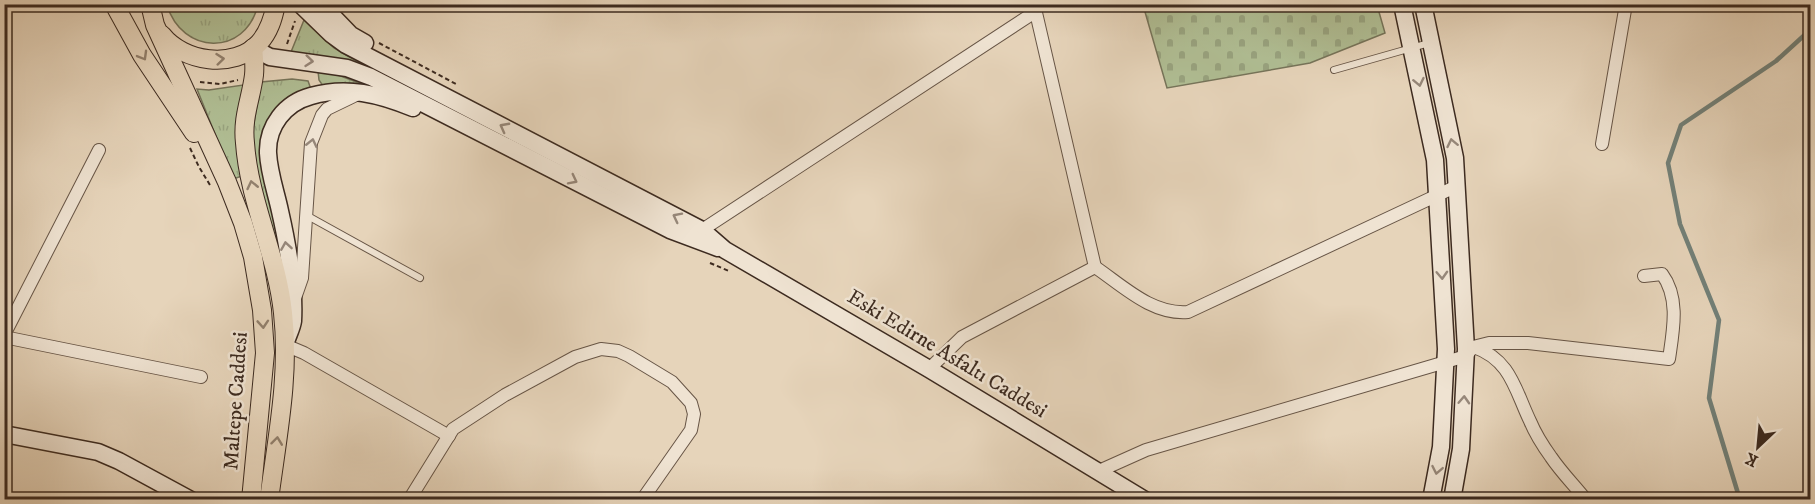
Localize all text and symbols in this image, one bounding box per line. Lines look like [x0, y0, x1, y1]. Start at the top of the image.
one-way arrow [136, 50, 147, 60]
one-way arrow [215, 53, 225, 65]
one-way arrow [305, 55, 314, 67]
one-way arrow [1411, 77, 1424, 87]
one-way arrow [499, 123, 510, 134]
one-way arrow [1446, 138, 1459, 148]
one-way arrow [304, 139, 317, 149]
one-way arrow [567, 173, 577, 184]
one-way arrow [246, 181, 259, 191]
one-way arrow [672, 213, 683, 224]
one-way arrow [280, 242, 292, 251]
one-way arrow [1435, 271, 1448, 280]
street label: Eski Edirne Asfaltı Caddesi [842, 284, 1052, 424]
one-way arrow [256, 320, 269, 329]
street label: Maltepe Caddesi [218, 331, 254, 471]
one-way arrow [1457, 395, 1470, 404]
north arrow [1728, 417, 1788, 477]
one-way arrow [270, 437, 282, 446]
text: K [1742, 448, 1761, 471]
one-way arrow [1431, 464, 1444, 474]

